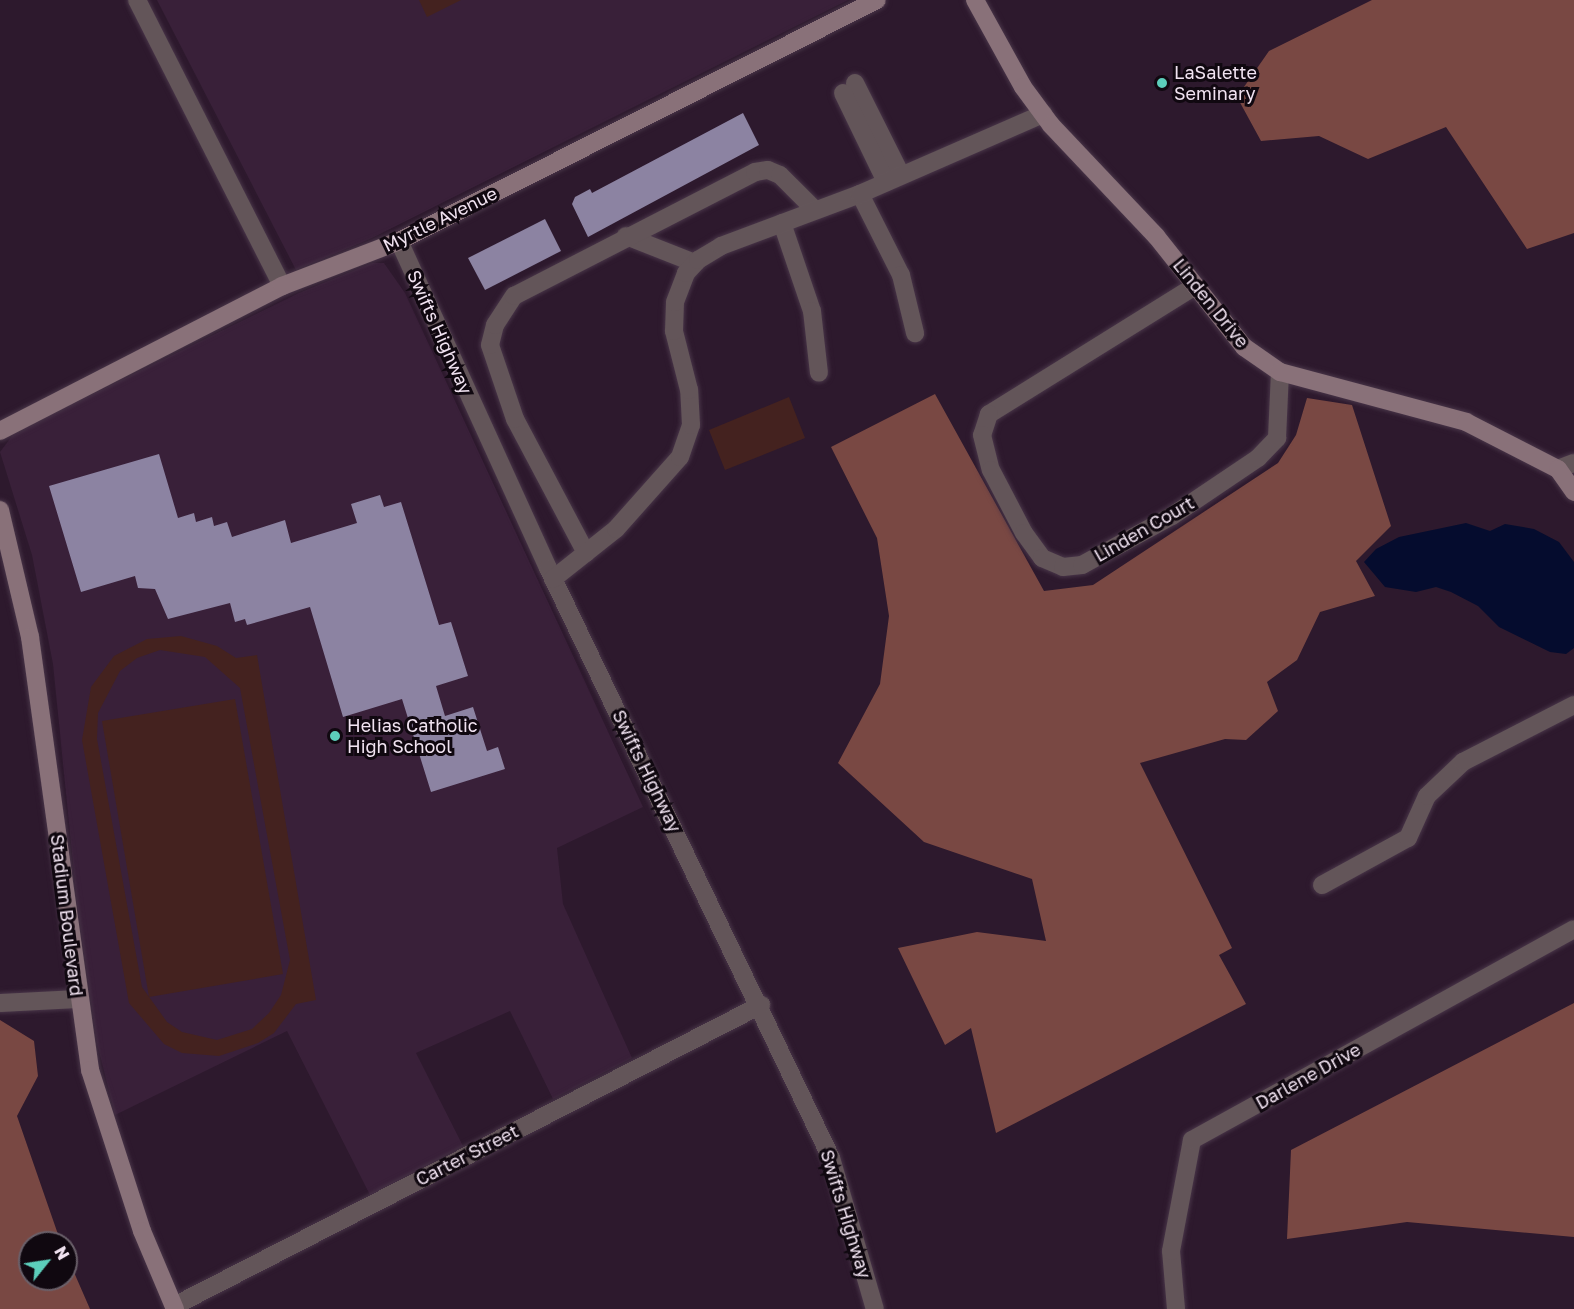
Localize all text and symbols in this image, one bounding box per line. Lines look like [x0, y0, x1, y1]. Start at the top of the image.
place label: LaSalette Seminary [1174, 62, 1257, 104]
marker: LaSalette Seminary [1155, 76, 1169, 90]
street label: Myrtle Avenue [379, 182, 501, 256]
street label: Linden Drive [1169, 254, 1253, 352]
street label: Swifts Highway [403, 267, 477, 397]
street label: Linden Court [1090, 492, 1198, 566]
street label: Swifts Highway [608, 706, 686, 836]
place label: Helias Catholic High School [347, 715, 478, 758]
marker: Helias Catholic High School [328, 729, 342, 743]
street label: Stadium Boulevard [46, 833, 88, 997]
street label: Darlene Drive [1252, 1038, 1364, 1114]
street label: Carter Street [412, 1120, 522, 1190]
street label: Swifts Highway [816, 1147, 876, 1281]
north arrow [18, 1231, 78, 1291]
text: N [50, 1243, 74, 1263]

